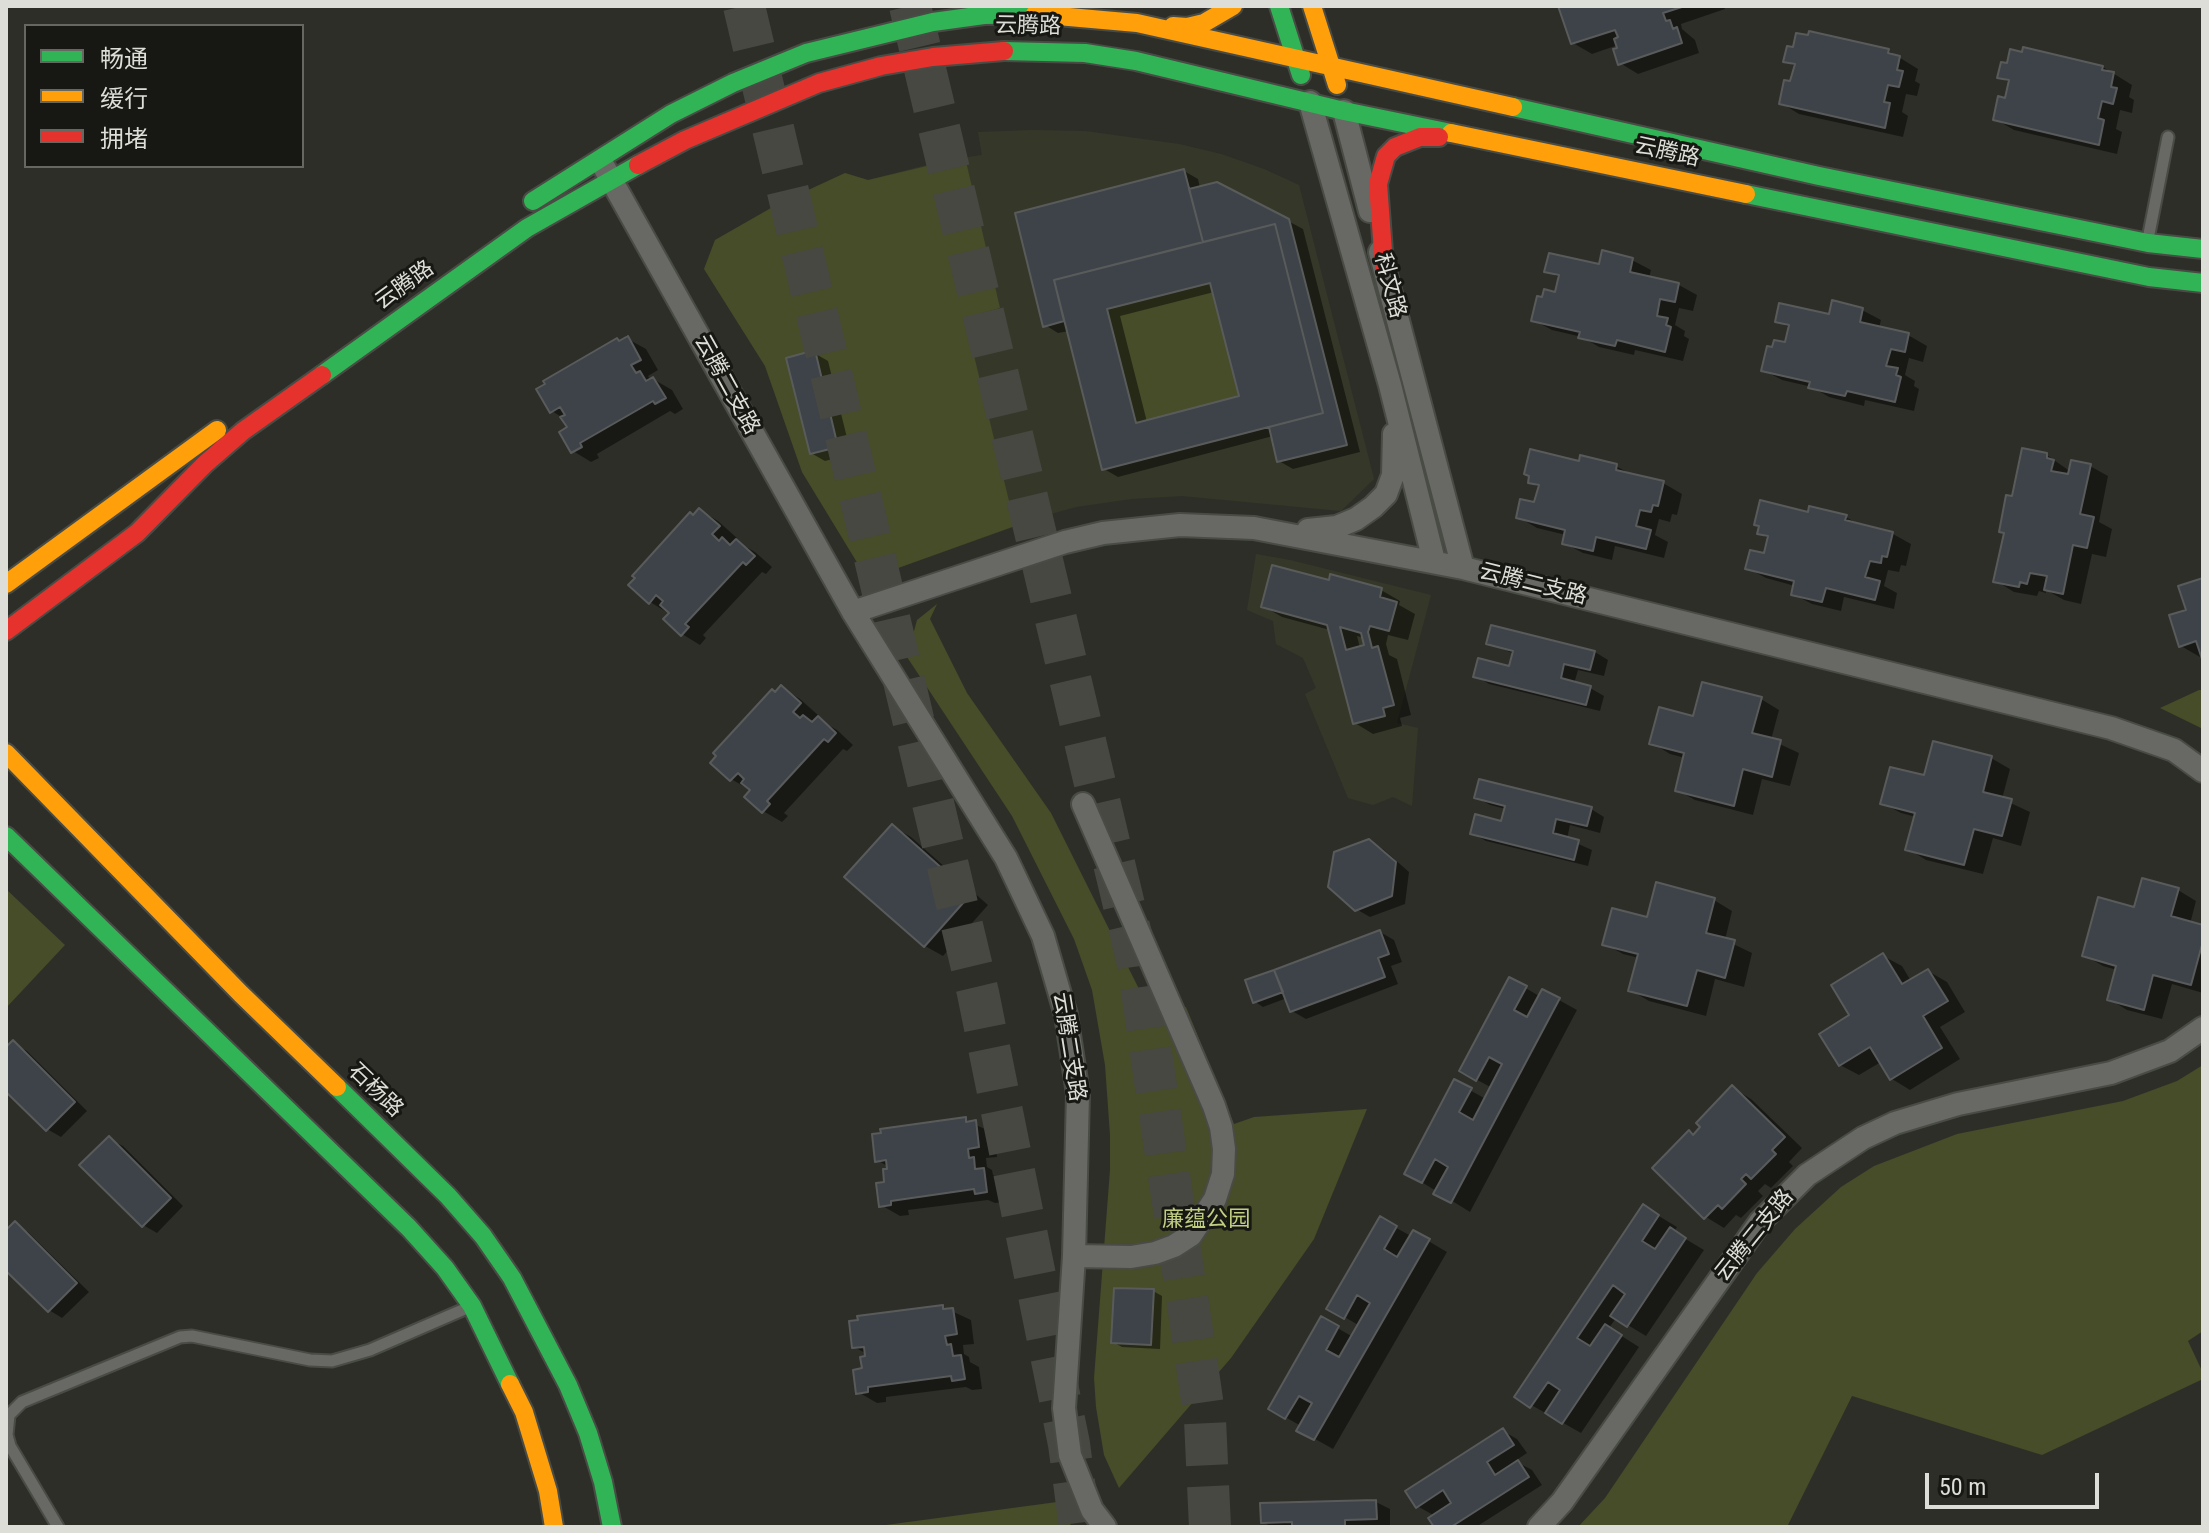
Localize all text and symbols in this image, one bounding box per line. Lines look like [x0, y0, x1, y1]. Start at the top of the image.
street label: 云腾路 [995, 13, 1061, 41]
legend [24, 24, 304, 168]
text: 畅通 [100, 45, 148, 73]
text: 缓行 [100, 85, 148, 113]
text: 拥堵 [100, 125, 148, 153]
street label: 云腾路 [1632, 133, 1702, 173]
street label: 科文路 [1368, 251, 1410, 321]
street label: 云腾路 [371, 256, 439, 316]
street label: 云腾二支路 [688, 330, 764, 440]
street label: 云腾二支路 [1476, 559, 1590, 611]
street label: 云腾二支路 [1046, 991, 1090, 1103]
street label: 石杨路 [342, 1059, 408, 1123]
street label: 云腾二支路 [1710, 1185, 1800, 1287]
park label: 廉蕴公园 [1162, 1207, 1250, 1233]
scale bar [1929, 1457, 2103, 1507]
text: 50 m [1939, 1473, 1986, 1501]

